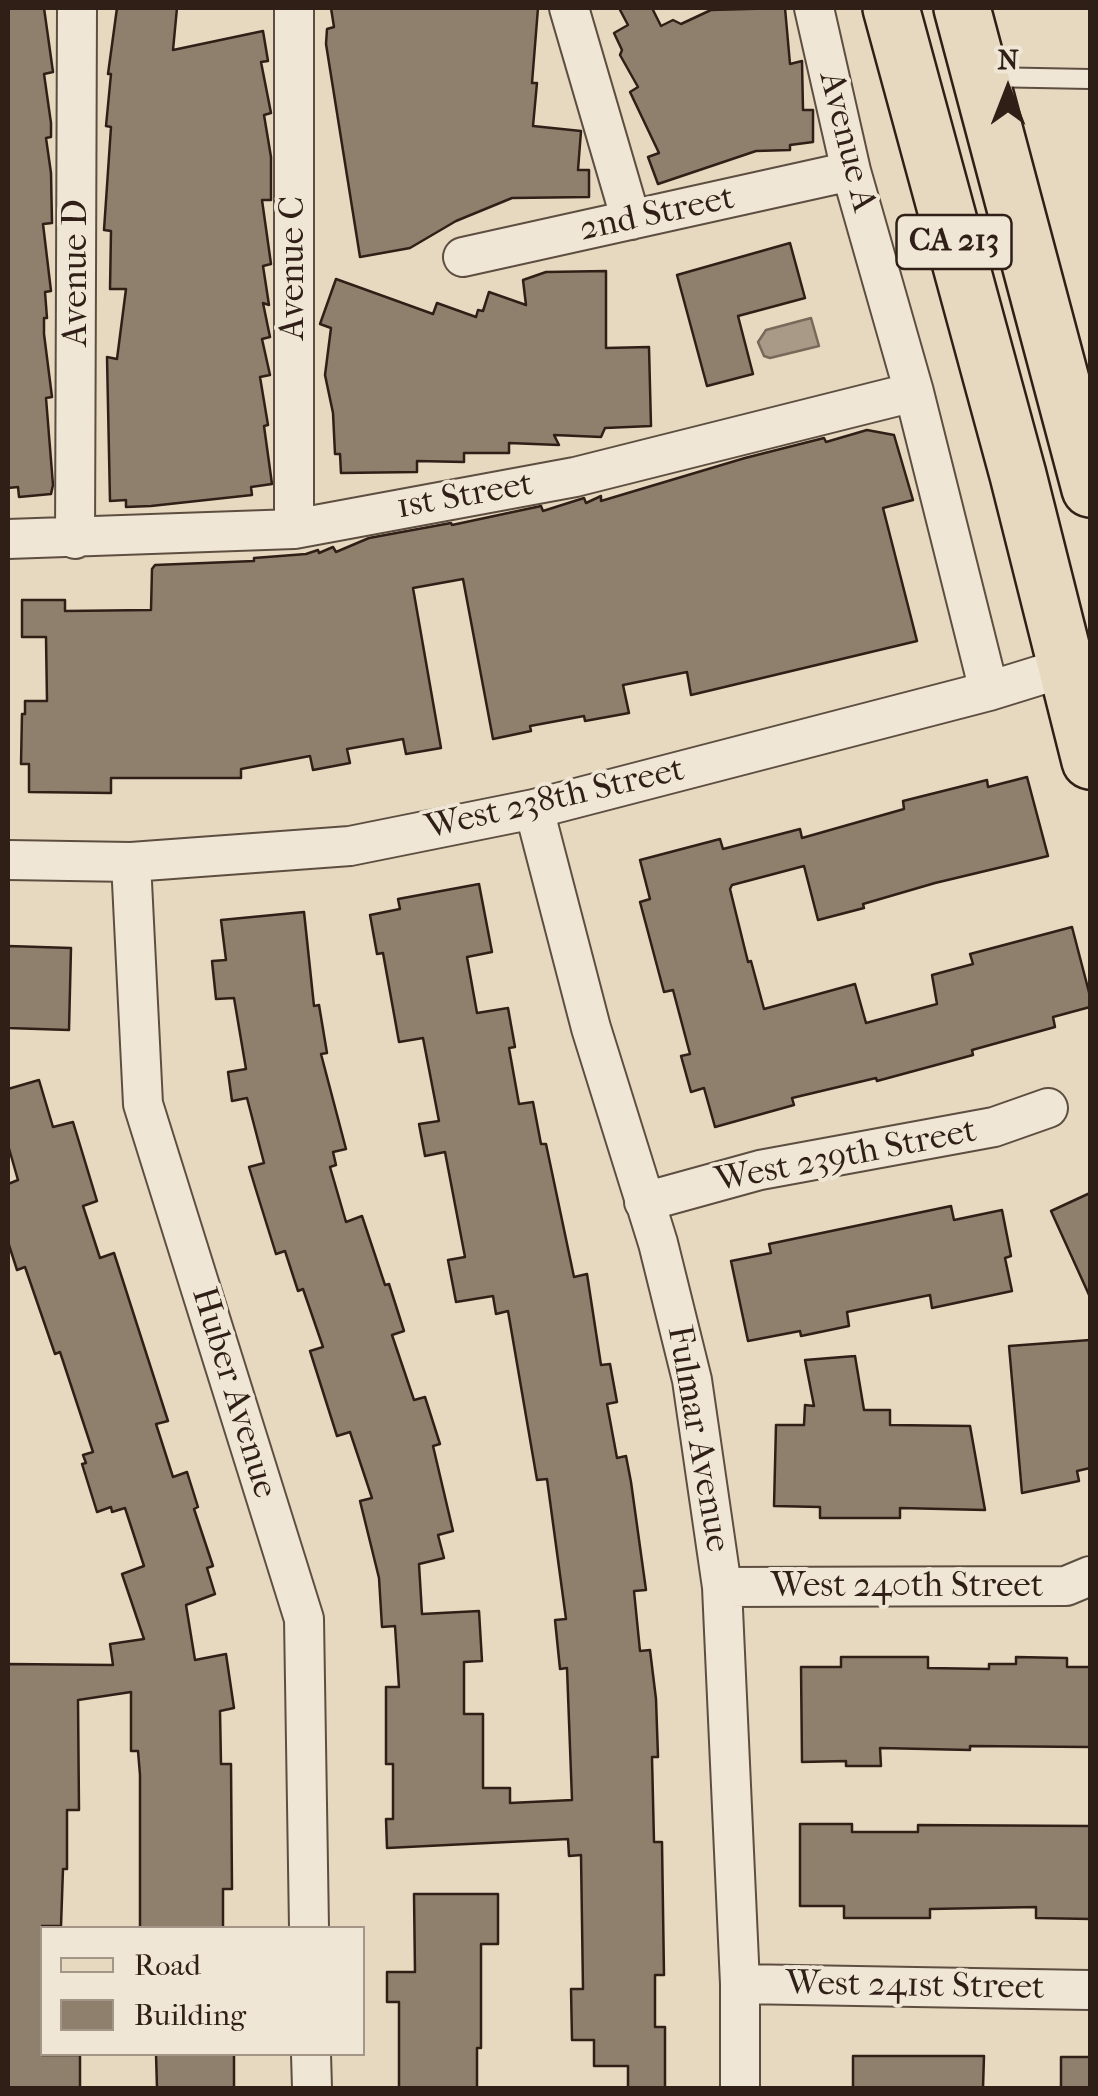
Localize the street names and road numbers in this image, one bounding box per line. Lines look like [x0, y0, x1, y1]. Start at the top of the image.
street label: Avenue A [808, 67, 884, 217]
street label: 2nd Street [576, 178, 738, 252]
street label: Avenue C [273, 196, 315, 340]
street label: Avenue D [56, 199, 98, 347]
road number: CA 213 [896, 215, 1012, 269]
street label: 1st Street [394, 464, 536, 530]
street label: West 238th Street [422, 750, 688, 850]
street label: West 239th Street [712, 1111, 980, 1203]
street label: Huber Avenue [181, 1283, 285, 1503]
street label: Fulmar Avenue [656, 1323, 738, 1555]
street label: West 240th Street [771, 1566, 1043, 1608]
street label: West 241st Street [785, 1964, 1045, 2010]

